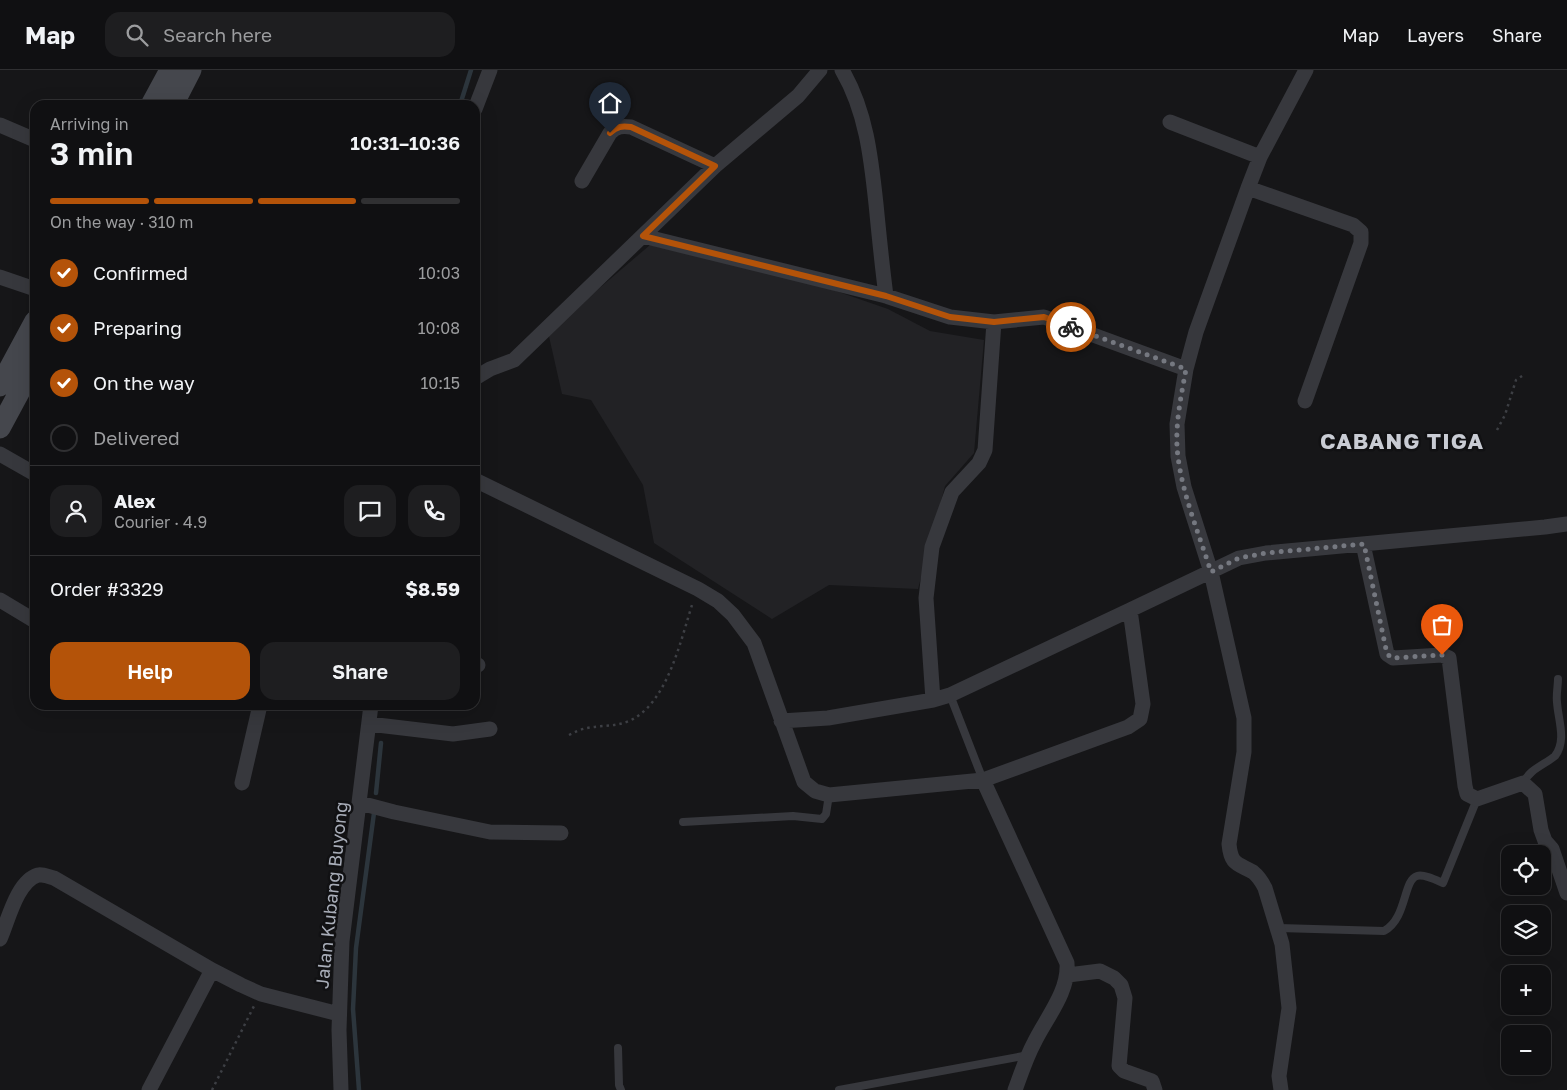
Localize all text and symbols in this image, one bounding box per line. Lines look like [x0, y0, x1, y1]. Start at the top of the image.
search box [105, 12, 455, 57]
text: Map [25, 20, 75, 49]
icon: search [123, 21, 151, 49]
text: Search here [163, 23, 272, 46]
text: Map [1342, 24, 1379, 46]
text: Layers [1407, 24, 1464, 46]
text: Share [1492, 24, 1542, 46]
pin [589, 82, 631, 133]
icon: home [596, 89, 624, 117]
text: Arriving in [50, 114, 129, 134]
text: 10:31–10:36 [350, 131, 460, 154]
text: 3 min [50, 134, 133, 172]
text: On the way · 310 m [50, 212, 194, 232]
icon: check [50, 259, 78, 287]
text: Confirmed [93, 261, 188, 284]
text: 10:03 [418, 263, 460, 283]
courier [1046, 302, 1096, 352]
icon: bike [1057, 313, 1085, 341]
icon: check [50, 314, 78, 342]
text: Preparing [93, 316, 182, 339]
text: 10:08 [418, 318, 460, 338]
icon: check [50, 369, 78, 397]
text: On the way [93, 371, 195, 394]
text: 10:15 [420, 373, 460, 393]
text: Delivered [93, 426, 180, 449]
district label: CABANG TIGA [1320, 427, 1484, 454]
button: person [50, 485, 102, 537]
button: chat [344, 485, 396, 537]
button: phone [408, 485, 460, 537]
text: Alex [114, 489, 155, 512]
text: Courier · 4.9 [114, 512, 207, 532]
text: Order #3329 [50, 577, 164, 600]
text: $8.59 [405, 577, 460, 600]
pin [1421, 604, 1463, 655]
icon: bag [1428, 611, 1456, 639]
button: Help [50, 642, 250, 700]
button: Share [260, 642, 460, 700]
street label: Jalan Kubang Buyong [310, 800, 352, 990]
map controls [1501, 845, 1551, 1075]
button: locate [1501, 845, 1551, 895]
button: layers [1501, 905, 1551, 955]
button: + [1501, 965, 1551, 1015]
button: − [1501, 1025, 1551, 1075]

